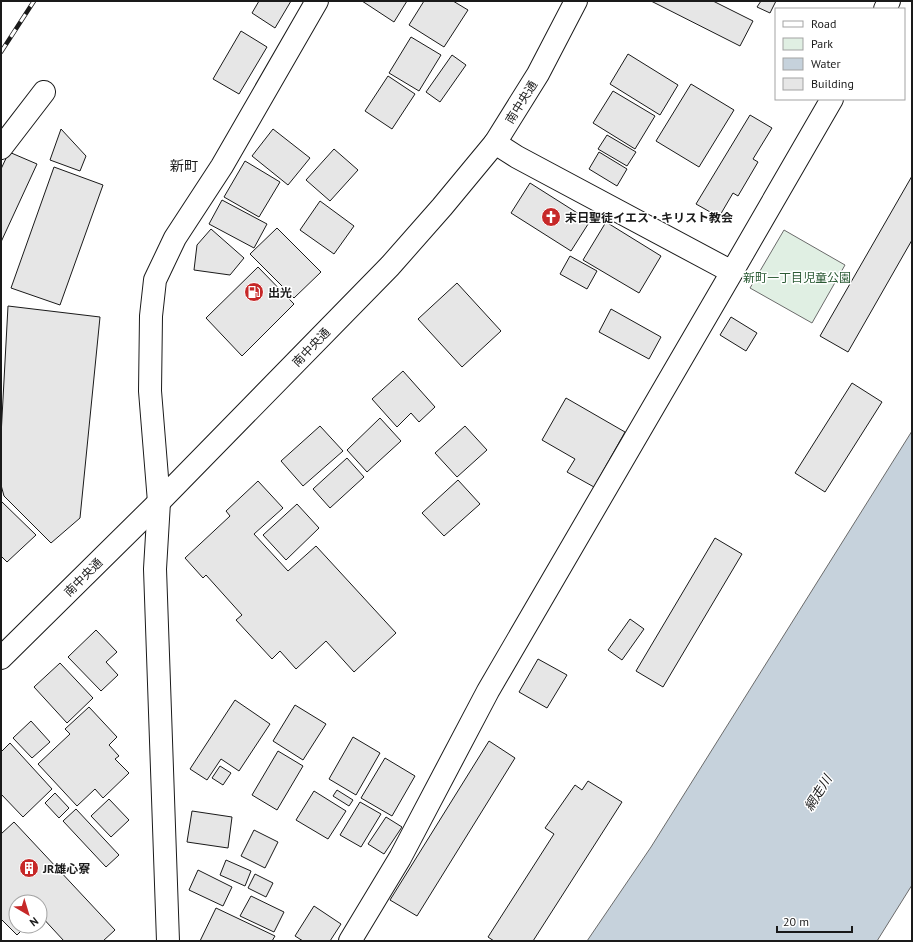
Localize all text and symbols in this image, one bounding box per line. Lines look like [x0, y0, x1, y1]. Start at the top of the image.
legend [775, 8, 905, 100]
text: Road [811, 16, 836, 31]
text: Park [811, 36, 833, 51]
text: Water [811, 56, 841, 71]
text: Building [811, 76, 854, 91]
street label: 南中央通 [502, 78, 540, 126]
district label: 新町 [170, 157, 198, 175]
church icon: 末日聖徒イエス・キリスト教会 [540, 206, 562, 228]
place label: 末日聖徒イエス・キリスト教会 [565, 210, 733, 225]
park label: 新町一丁目児童公園 [743, 270, 851, 285]
fuel station icon: 出光 [243, 281, 265, 303]
place label: 出光 [268, 285, 292, 300]
street label: 南中央通 [289, 325, 333, 369]
street label: 南中央通 [61, 555, 105, 599]
water label: 網走川 [800, 770, 837, 814]
building icon: JR雄心寮 [18, 857, 40, 879]
place label: JR雄心寮 [42, 861, 90, 876]
north arrow [8, 894, 48, 934]
scale bar [777, 908, 852, 934]
text: N [27, 914, 41, 930]
text: 20 m [783, 914, 809, 929]

